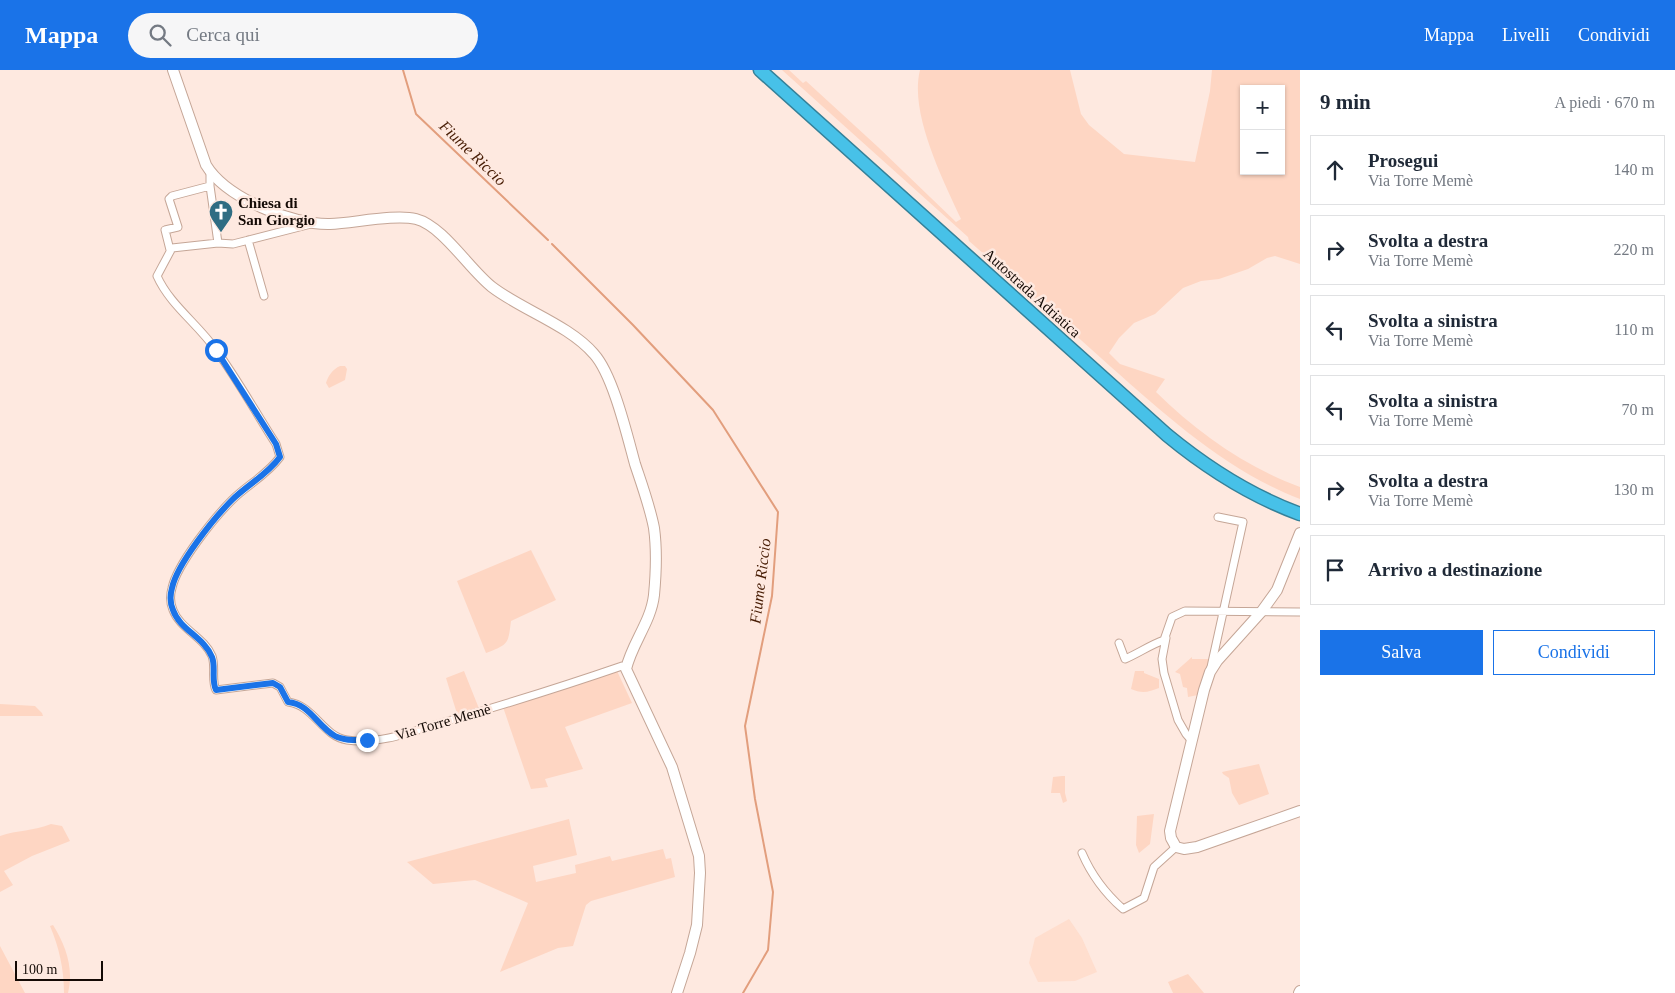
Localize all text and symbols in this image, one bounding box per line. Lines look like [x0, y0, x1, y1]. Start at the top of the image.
search box [128, 13, 478, 58]
icon: search [146, 21, 174, 49]
text: Mappa [25, 22, 98, 48]
text: Cerca qui [186, 24, 260, 45]
text: Mappa [1424, 25, 1474, 45]
text: Livelli [1502, 25, 1550, 45]
text: Condividi [1578, 25, 1650, 45]
map controls [1240, 85, 1285, 175]
button: + [1240, 85, 1285, 130]
text: 9 min [1320, 90, 1371, 114]
text: A piedi · 670 m [1555, 94, 1655, 111]
water label: Fiume Riccio [436, 116, 510, 189]
button: − [1240, 130, 1285, 175]
text: Prosegui [1368, 150, 1438, 171]
icon: ahead [1321, 156, 1349, 184]
text: 140 m [1614, 161, 1654, 178]
text: Via Torre Memè [1368, 172, 1473, 189]
place label: Chiesa di San Giorgio [238, 195, 315, 228]
church icon: Chiesa di San Giorgio [208, 199, 234, 233]
text: Svolta a destra [1368, 230, 1488, 251]
icon: right [1321, 236, 1349, 264]
text: 220 m [1614, 241, 1654, 258]
street label: Autostrada Adriatica [980, 245, 1084, 341]
text: Via Torre Memè [1368, 252, 1473, 269]
text: Svolta a sinistra [1368, 310, 1498, 331]
icon: left [1321, 316, 1349, 344]
text: 110 m [1614, 321, 1654, 338]
text: Via Torre Memè [1368, 332, 1473, 349]
route start [205, 339, 228, 362]
text: Svolta a sinistra [1368, 390, 1498, 411]
icon: left [1321, 396, 1349, 424]
text: 70 m [1622, 401, 1654, 418]
text: Via Torre Memè [1368, 412, 1473, 429]
text: Svolta a destra [1368, 470, 1488, 491]
icon: right [1321, 476, 1349, 504]
text: 130 m [1614, 481, 1654, 498]
text: Via Torre Memè [1368, 492, 1473, 509]
water label: Fiume Riccio [746, 537, 774, 626]
icon: arrive [1321, 556, 1349, 584]
text: Arrivo a destinazione [1368, 559, 1542, 580]
button: Salva [1320, 630, 1483, 675]
button: Condividi [1493, 630, 1655, 675]
street label: Via Torre Memè [393, 701, 493, 743]
route end [356, 729, 379, 752]
scale bar [15, 958, 102, 981]
text: 100 m [22, 962, 57, 977]

